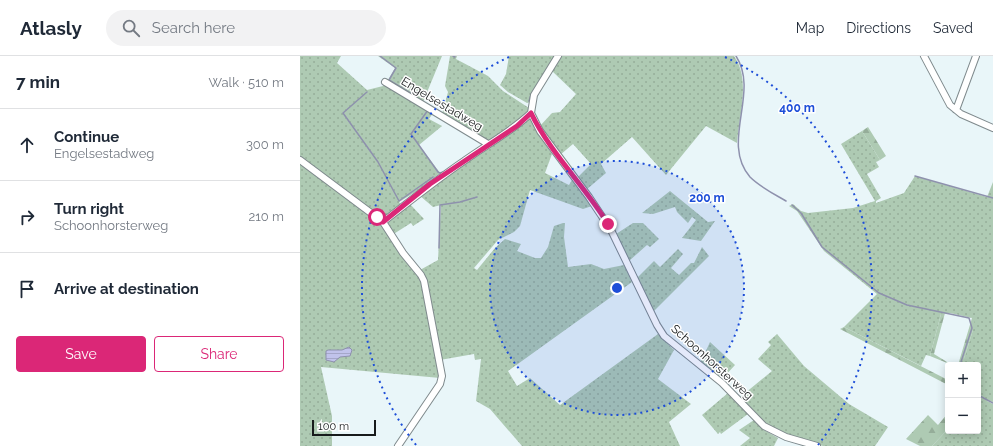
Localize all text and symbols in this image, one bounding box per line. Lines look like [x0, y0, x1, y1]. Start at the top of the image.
search box [106, 10, 386, 46]
text: Atlasly [20, 17, 82, 39]
icon: search [120, 17, 142, 39]
text: Search here [152, 19, 235, 37]
text: Map [796, 20, 824, 36]
text: Directions [846, 20, 911, 36]
text: Saved [933, 20, 973, 36]
text: 7 min [16, 72, 60, 92]
street label: Engelsestadweg [399, 74, 485, 134]
text: Walk · 510 m [209, 75, 284, 90]
text: 400 m [779, 101, 815, 115]
text: Continue [54, 128, 119, 146]
icon: ahead [16, 134, 38, 156]
text: 300 m [246, 137, 284, 152]
text: Engelsestadweg [54, 146, 154, 161]
text: 200 m [689, 191, 725, 205]
text: Turn right [54, 200, 124, 218]
icon: right [16, 206, 38, 228]
route start [368, 208, 386, 226]
text: 210 m [248, 209, 284, 224]
route end [599, 215, 617, 233]
text: Schoonhorsterweg [54, 218, 168, 233]
icon: arrive [16, 278, 38, 300]
text: Arrive at destination [54, 280, 199, 298]
centre of rings [610, 281, 624, 295]
street label: Schoonhorsterweg [668, 322, 756, 402]
button: Save [16, 336, 146, 372]
button: Share [154, 336, 284, 372]
map controls [945, 362, 981, 434]
button: + [945, 362, 981, 398]
button: − [945, 398, 981, 434]
scale bar [312, 418, 376, 437]
text: 100 m [318, 420, 349, 433]

